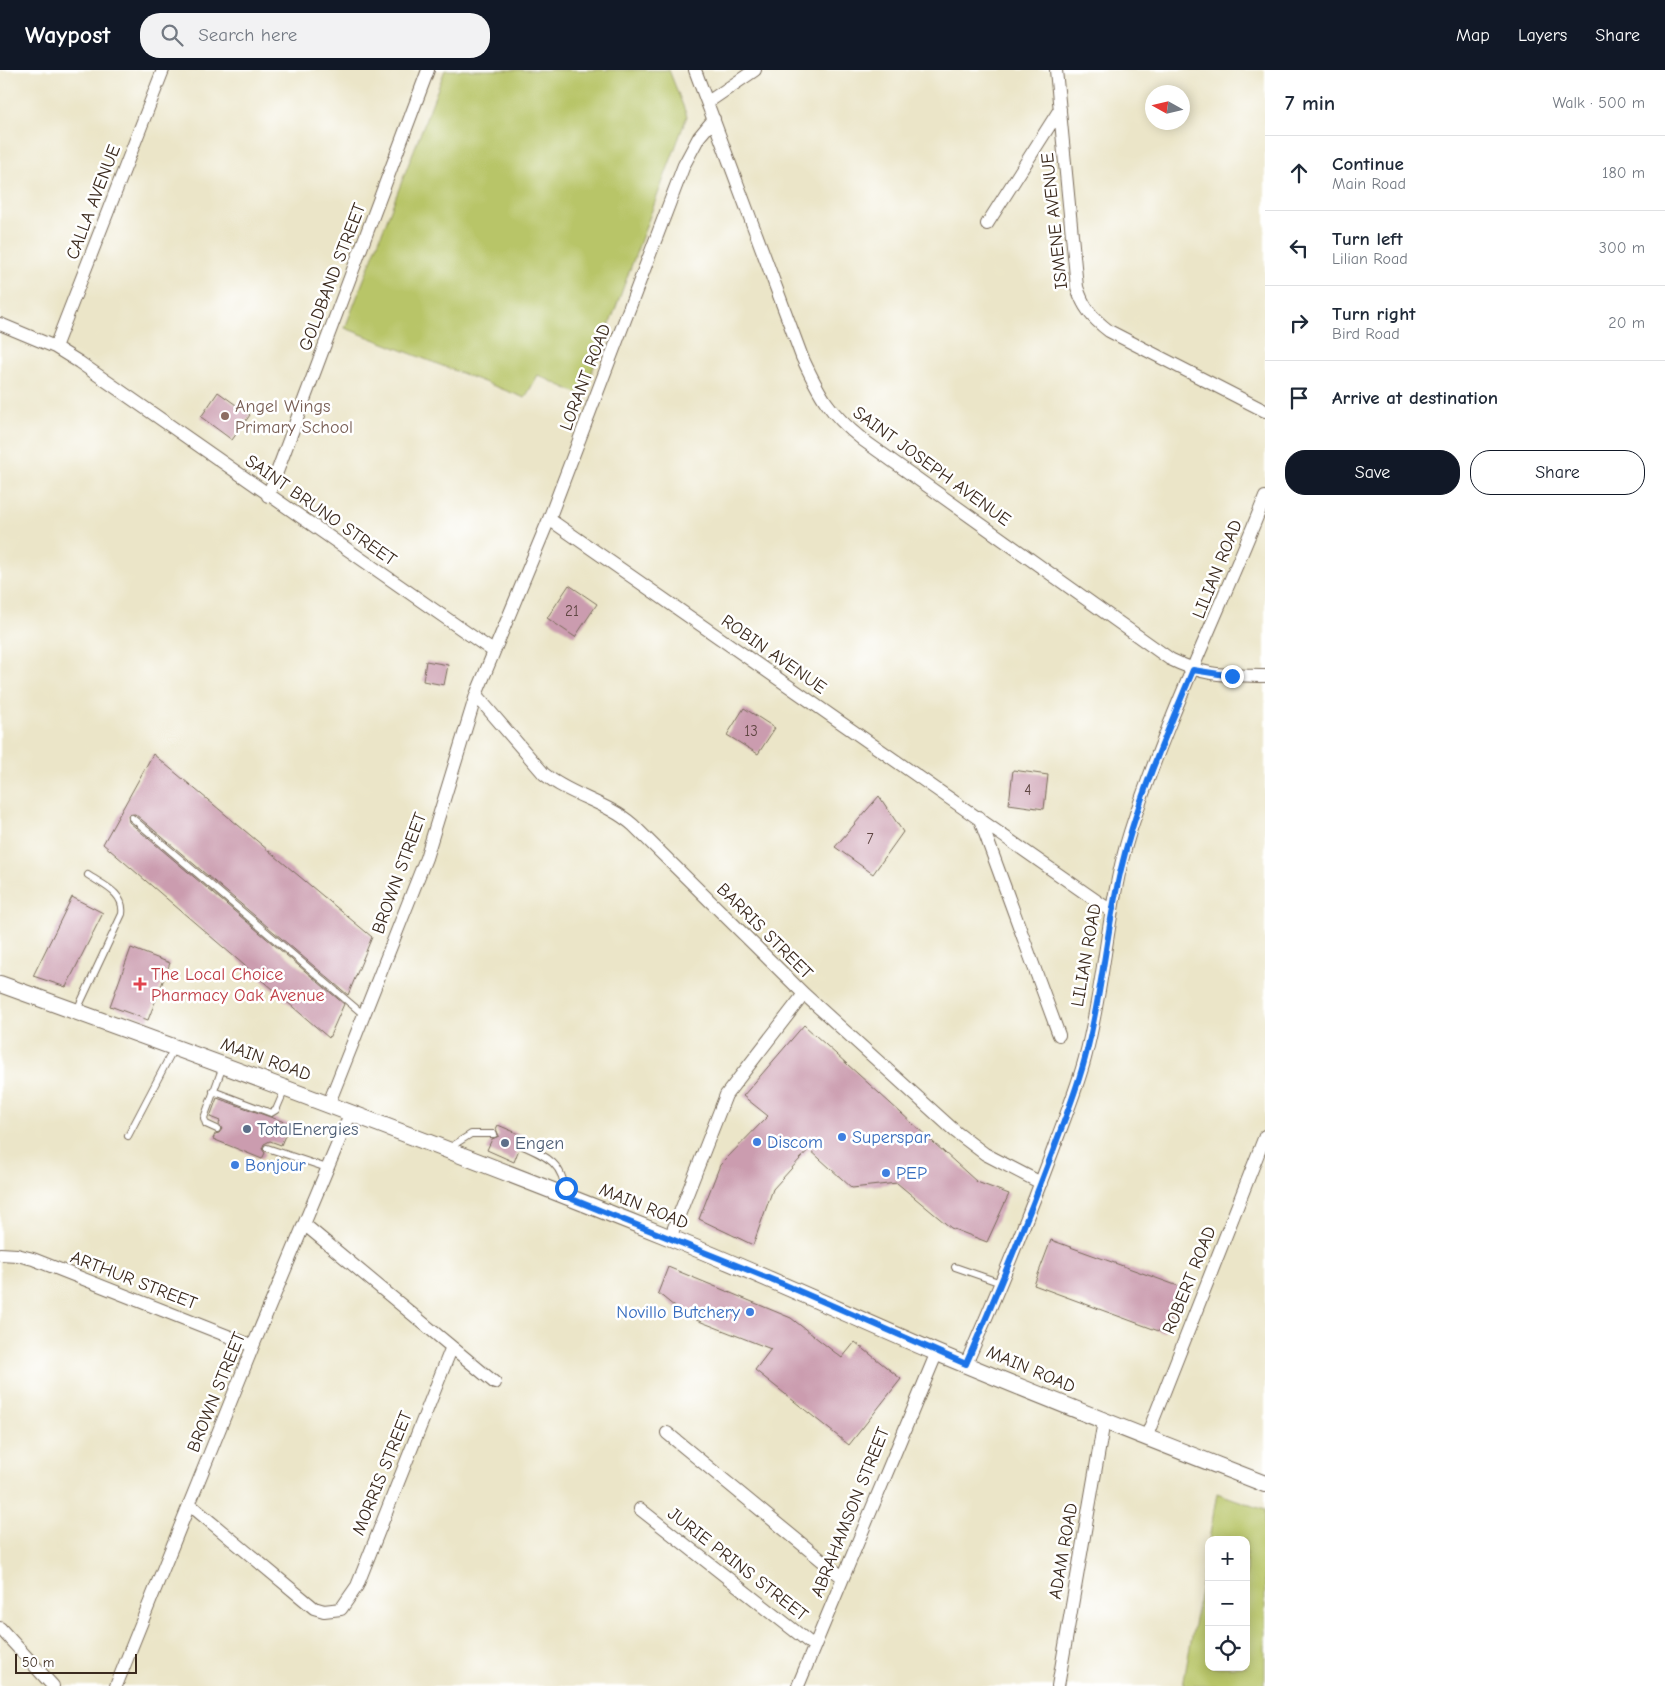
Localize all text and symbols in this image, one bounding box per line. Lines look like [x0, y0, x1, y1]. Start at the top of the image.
search box [140, 13, 490, 58]
text: Waypost [25, 21, 110, 49]
icon: search [158, 21, 186, 49]
text: Search here [198, 24, 297, 46]
text: Map [1456, 25, 1490, 46]
text: Layers [1518, 25, 1567, 46]
text: Share [1595, 25, 1640, 46]
north arrow [1145, 85, 1190, 130]
text: 7 min [1285, 91, 1335, 115]
text: Walk · 500 m [1552, 94, 1645, 112]
street label: CALLA AVENUE [62, 142, 125, 263]
street label: ISMENE AVENUE [1037, 152, 1072, 290]
text: Continue [1332, 153, 1404, 175]
icon: ahead [1285, 159, 1313, 187]
text: 180 m [1602, 164, 1645, 182]
text: Main Road [1332, 175, 1406, 193]
street label: GOLDBAND STREET [295, 200, 371, 354]
text: Turn left [1332, 228, 1403, 250]
icon: left [1285, 234, 1313, 262]
text: 300 m [1599, 239, 1645, 257]
text: Lilian Road [1332, 250, 1408, 268]
text: Turn right [1332, 303, 1416, 325]
icon: right [1285, 309, 1313, 337]
text: 20 m [1608, 314, 1645, 332]
street label: LORANT ROAD [556, 321, 615, 433]
text: Bird Road [1332, 325, 1400, 343]
icon: arrive [1285, 384, 1313, 412]
text: Arrive at destination [1332, 387, 1498, 409]
place label: Angel Wings Primary School [235, 396, 353, 438]
street label: SAINT JOSEPH AVENUE [849, 402, 1015, 531]
marker: Angel Wings Primary School [219, 410, 231, 422]
street label: SAINT BRUNO STREET [241, 450, 401, 571]
button: Save [1285, 450, 1460, 495]
button: Share [1470, 450, 1645, 495]
street label: LILIAN ROAD [1188, 517, 1247, 622]
house number: 21 [565, 602, 579, 620]
street label: ROBIN AVENUE [717, 610, 831, 699]
route end [1221, 665, 1244, 688]
house number: 13 [744, 722, 758, 740]
house number: 4 [1024, 781, 1032, 799]
street label: BROWN STREET [368, 809, 431, 937]
house number: 7 [866, 830, 874, 848]
street label: BARRIS STREET [712, 879, 817, 984]
street label: LILIAN ROAD [1067, 902, 1106, 1008]
place label: The Local Choice Pharmacy Oak Avenue [151, 964, 324, 1006]
marker: The Local Choice Pharmacy Oak Avenue [133, 977, 147, 991]
street label: MAIN ROAD [218, 1033, 314, 1086]
place label: TotalEnergies [257, 1119, 359, 1140]
marker: TotalEnergies [241, 1123, 253, 1135]
place label: Superspar [852, 1127, 931, 1148]
marker: Superspar [836, 1131, 848, 1143]
place label: Discom [767, 1132, 823, 1153]
place label: Engen [515, 1133, 564, 1154]
marker: Discom [751, 1136, 763, 1148]
marker: Engen [499, 1137, 511, 1149]
place label: Bonjour [245, 1155, 307, 1176]
marker: Bonjour [229, 1159, 241, 1171]
place label: PEP [896, 1163, 927, 1184]
marker: PEP [880, 1167, 892, 1179]
route start [555, 1177, 578, 1200]
street label: MAIN ROAD [596, 1179, 692, 1234]
street label: ROBERT ROAD [1158, 1223, 1221, 1337]
street label: ARTHUR STREET [68, 1247, 201, 1314]
place label: Novillo Butchery [616, 1302, 741, 1323]
marker: Novillo Butchery [744, 1306, 756, 1318]
street label: BROWN STREET [183, 1329, 250, 1455]
street label: MAIN ROAD [983, 1341, 1078, 1398]
street label: MORRIS STREET [348, 1407, 417, 1538]
street label: ABRAHAMSON STREET [807, 1423, 894, 1600]
street label: ADAM ROAD [1045, 1501, 1082, 1601]
street label: JURIE PRINS STREET [663, 1503, 812, 1626]
map controls [1205, 1536, 1250, 1671]
button: + [1205, 1536, 1250, 1581]
button: − [1205, 1581, 1250, 1626]
button: locate [1205, 1626, 1250, 1671]
scale bar [15, 1651, 138, 1674]
text: 50 m [22, 1654, 54, 1671]

